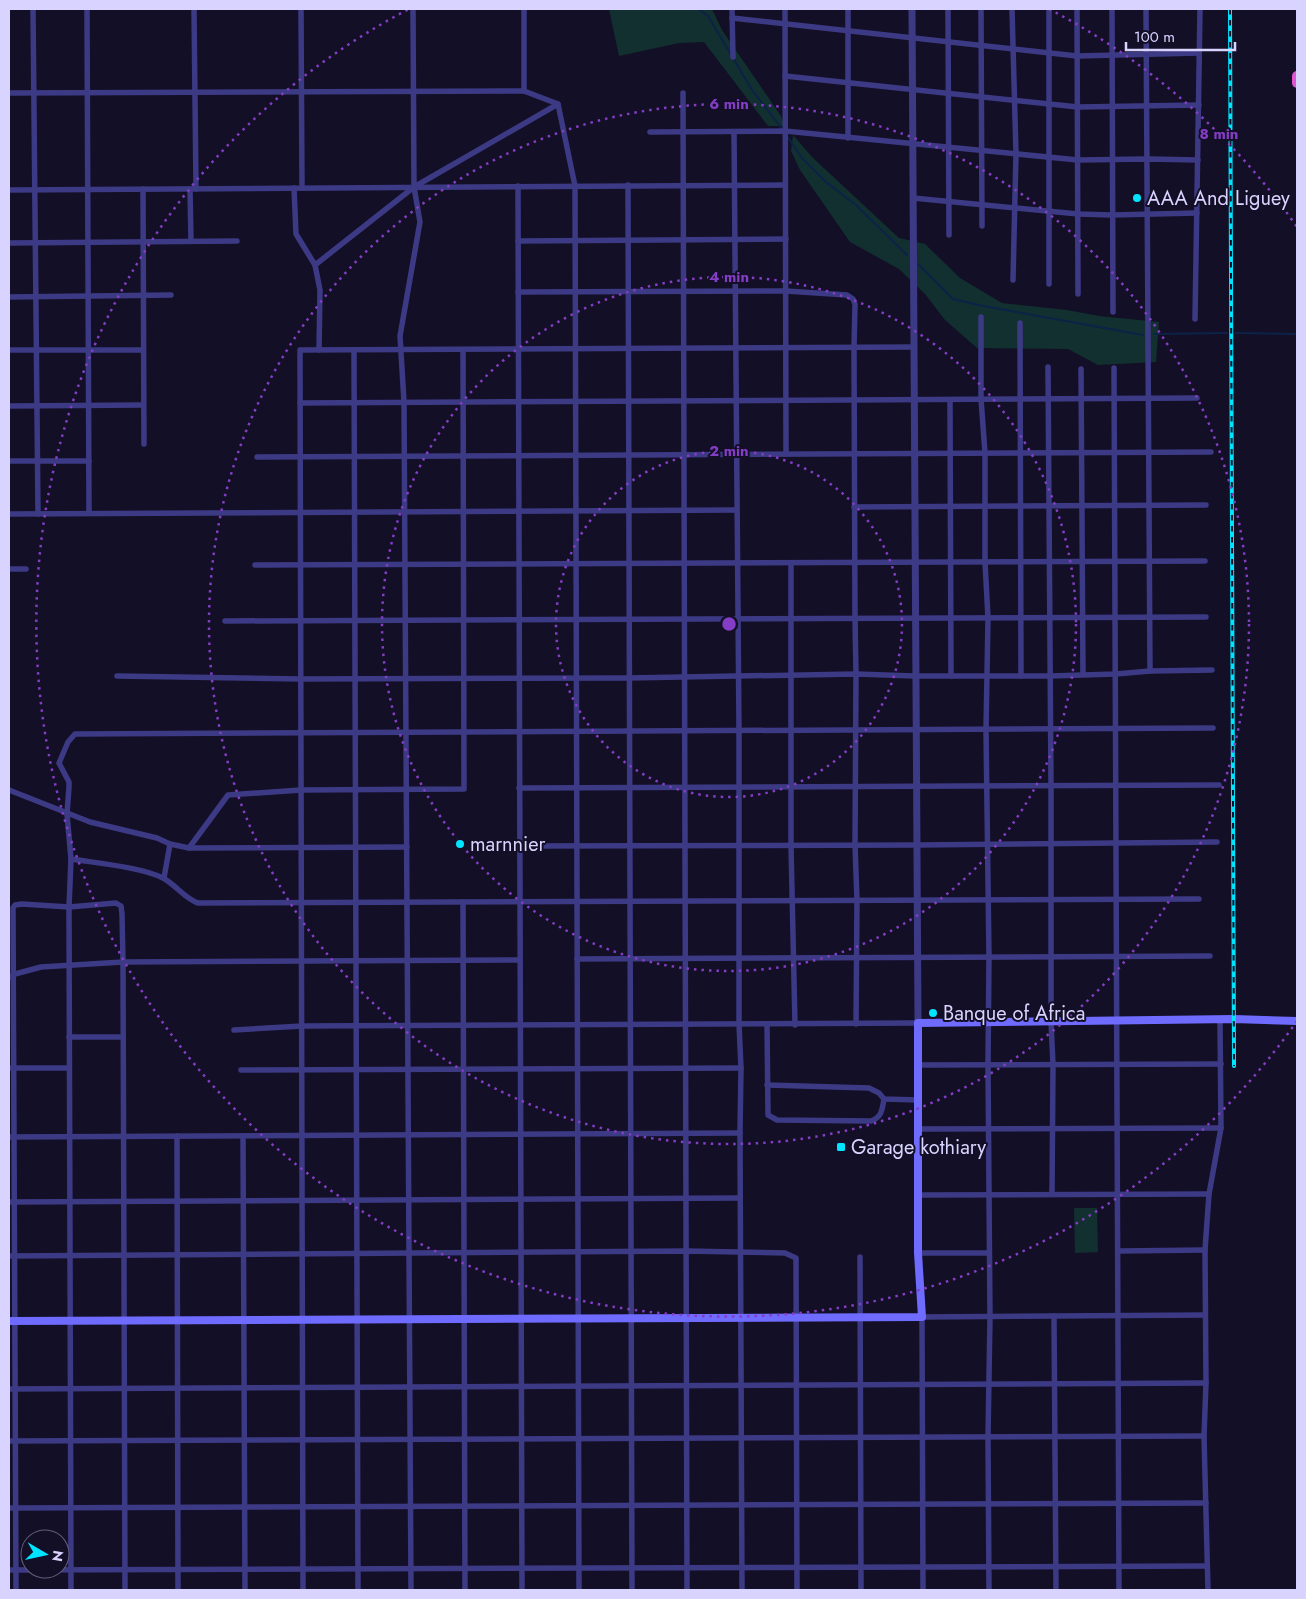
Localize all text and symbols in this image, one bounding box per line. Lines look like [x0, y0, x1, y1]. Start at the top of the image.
scale bar [1126, 20, 1235, 52]
text: 100 m [1134, 26, 1175, 48]
text: 6 min [709, 93, 749, 115]
text: 8 min [1200, 123, 1238, 145]
place label: AAA And Liguey [1147, 184, 1290, 213]
marker: AAA And Liguey [1131, 192, 1143, 204]
text: 4 min [709, 266, 749, 288]
text: 2 min [709, 440, 749, 462]
centre of rings [720, 615, 738, 633]
place label: marnnier [470, 830, 546, 859]
marker: marnnier [454, 838, 466, 850]
place label: Banque of Africa [943, 999, 1085, 1028]
marker: Banque of Africa [927, 1007, 939, 1019]
place label: Garage kothiary [851, 1133, 986, 1162]
marker: Garage kothiary [835, 1141, 847, 1153]
north arrow [20, 1529, 70, 1579]
text: N [47, 1549, 69, 1563]

